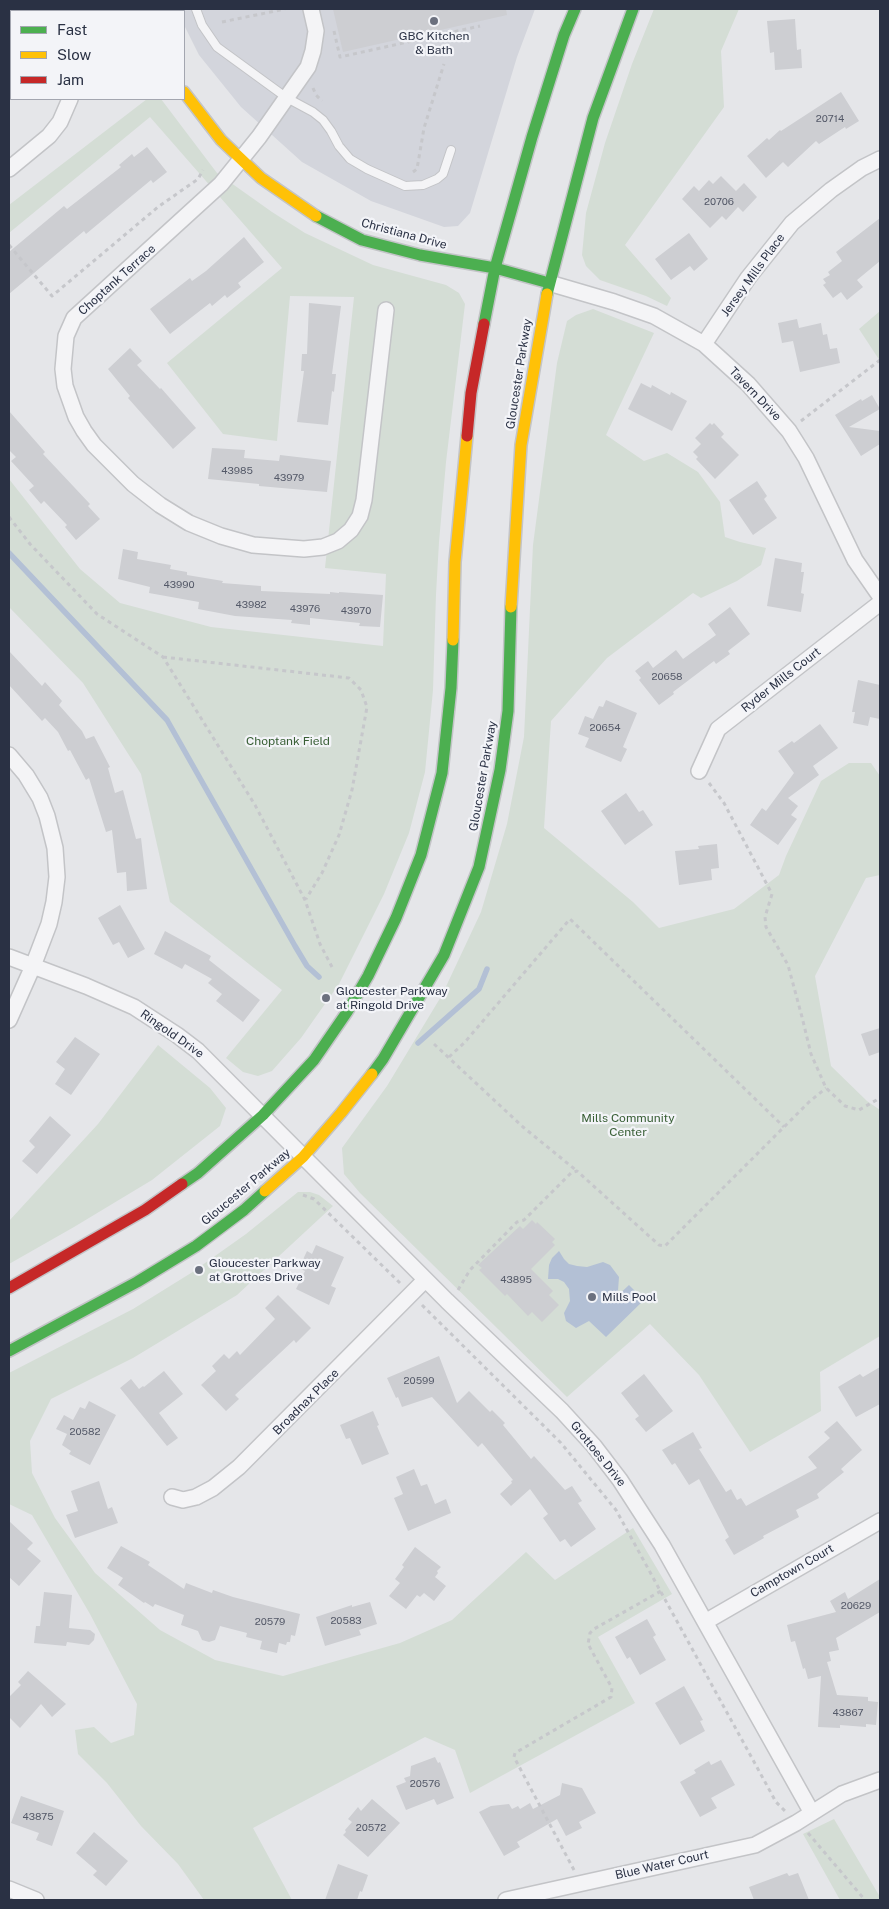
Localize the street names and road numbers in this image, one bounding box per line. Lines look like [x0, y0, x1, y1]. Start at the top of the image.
street label: Christiana Drive [360, 216, 448, 252]
street label: Jersey Mills Place [718, 231, 788, 319]
street label: Choptank Terrace [75, 242, 159, 318]
street label: Gloucester Parkway [503, 318, 535, 430]
street label: Tavern Drive [726, 364, 784, 424]
street label: Ryder Mills Court [738, 645, 824, 715]
street label: Gloucester Parkway [466, 720, 500, 832]
street label: Ringold Drive [137, 1007, 207, 1061]
street label: Gloucester Parkway [199, 1146, 293, 1228]
street label: Broadnax Place [270, 1366, 342, 1438]
street label: Grottoes Drive [567, 1418, 629, 1490]
street label: Camptown Court [748, 1541, 836, 1601]
street label: Blue Water Court [614, 1847, 710, 1883]

